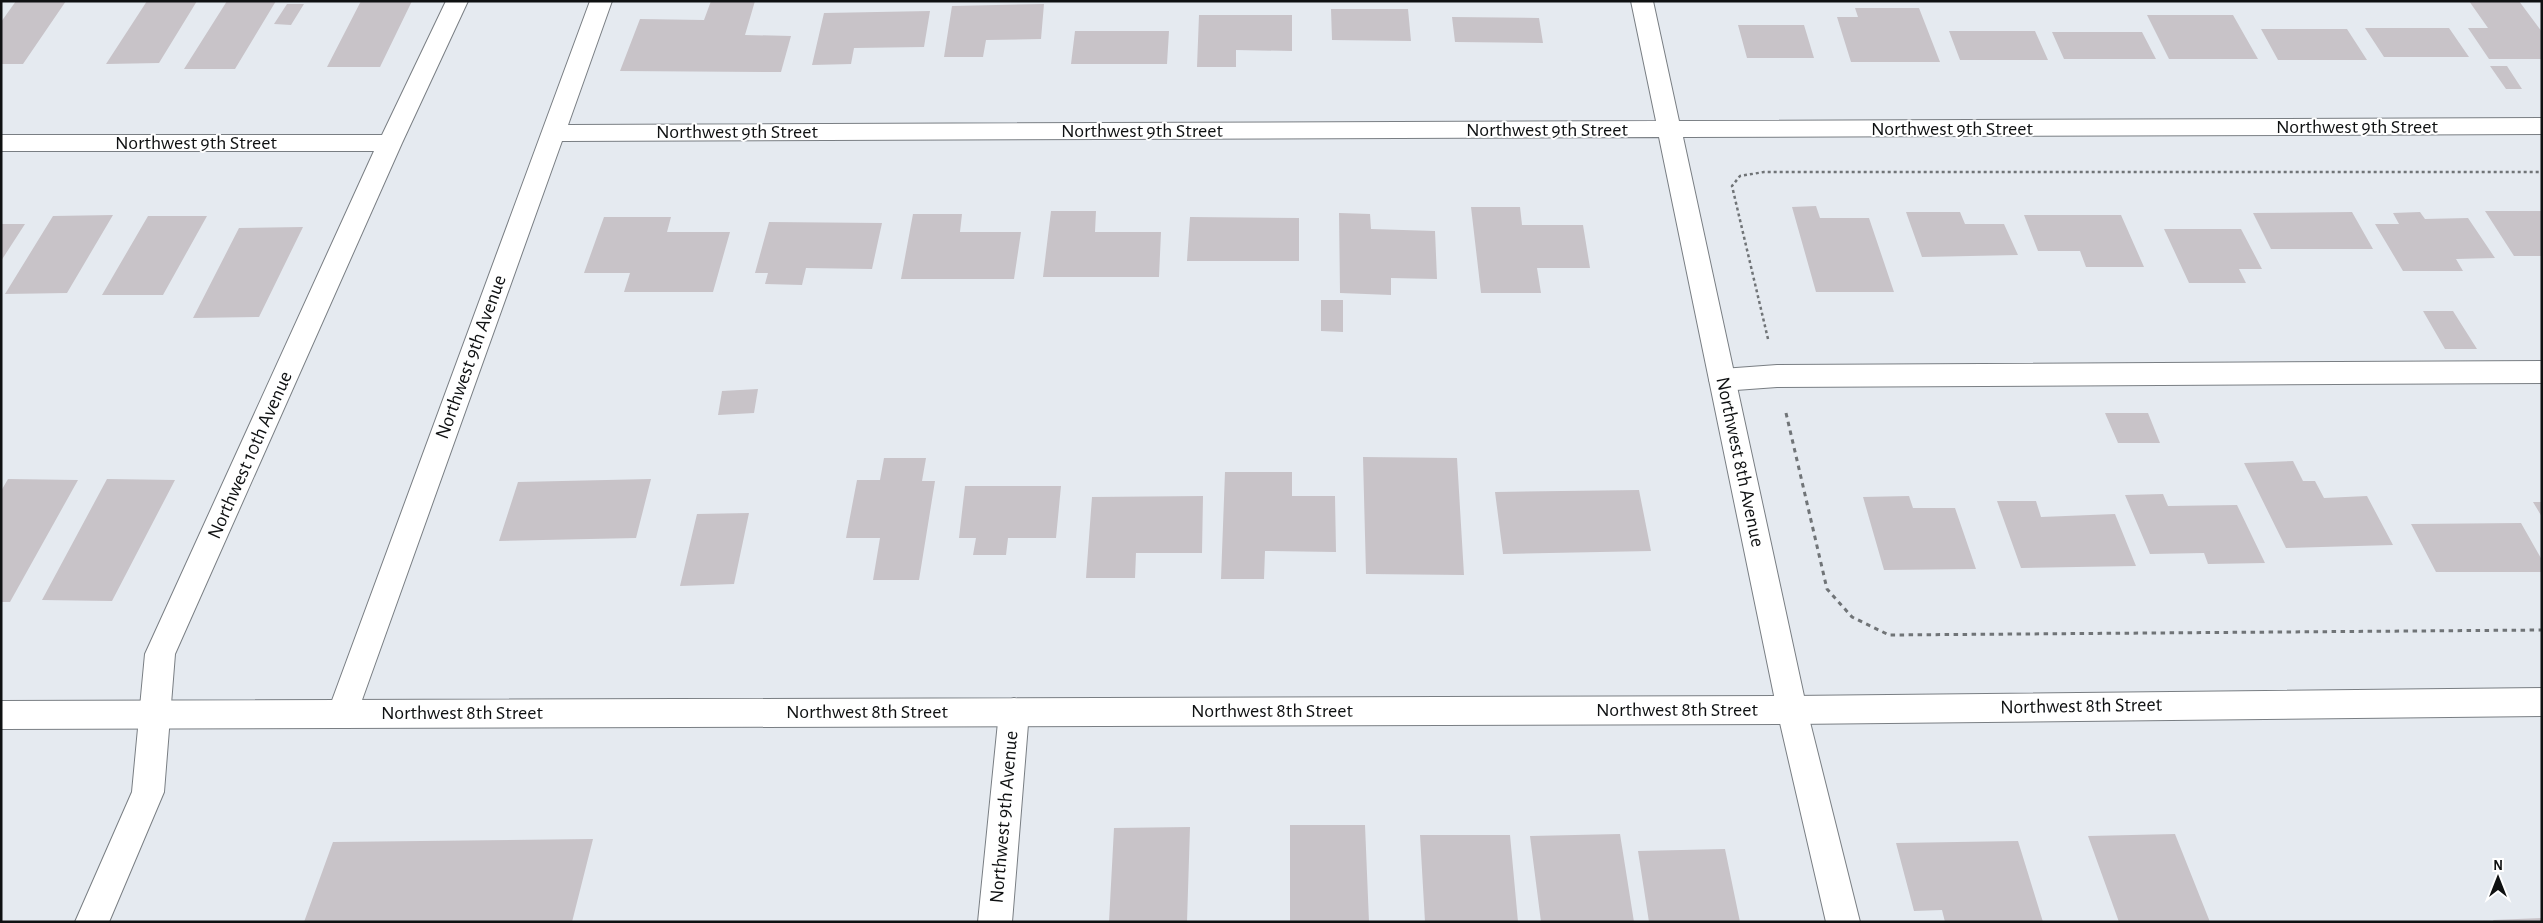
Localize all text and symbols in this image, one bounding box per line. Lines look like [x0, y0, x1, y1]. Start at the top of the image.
street label: Northwest 9th Street [2276, 117, 2439, 137]
street label: Northwest 9th Street [1871, 119, 2034, 139]
street label: Northwest 9th Street [1466, 120, 1629, 140]
street label: Northwest 9th Street [1061, 121, 1224, 141]
street label: Northwest 9th Street [656, 122, 819, 142]
street label: Northwest 9th Street [115, 133, 278, 153]
street label: Northwest 9th Avenue [432, 272, 510, 442]
street label: Northwest 10th Avenue [204, 368, 296, 542]
street label: Northwest 8th Avenue [1712, 375, 1768, 549]
street label: Northwest 8th Street [2000, 695, 2163, 717]
street label: Northwest 8th Street [1596, 700, 1759, 720]
street label: Northwest 8th Street [1191, 701, 1354, 721]
street label: Northwest 8th Street [786, 702, 949, 722]
street label: Northwest 8th Street [381, 703, 544, 723]
street label: Northwest 9th Avenue [986, 730, 1022, 904]
north arrow [2473, 853, 2523, 903]
text: N [2493, 859, 2503, 873]

